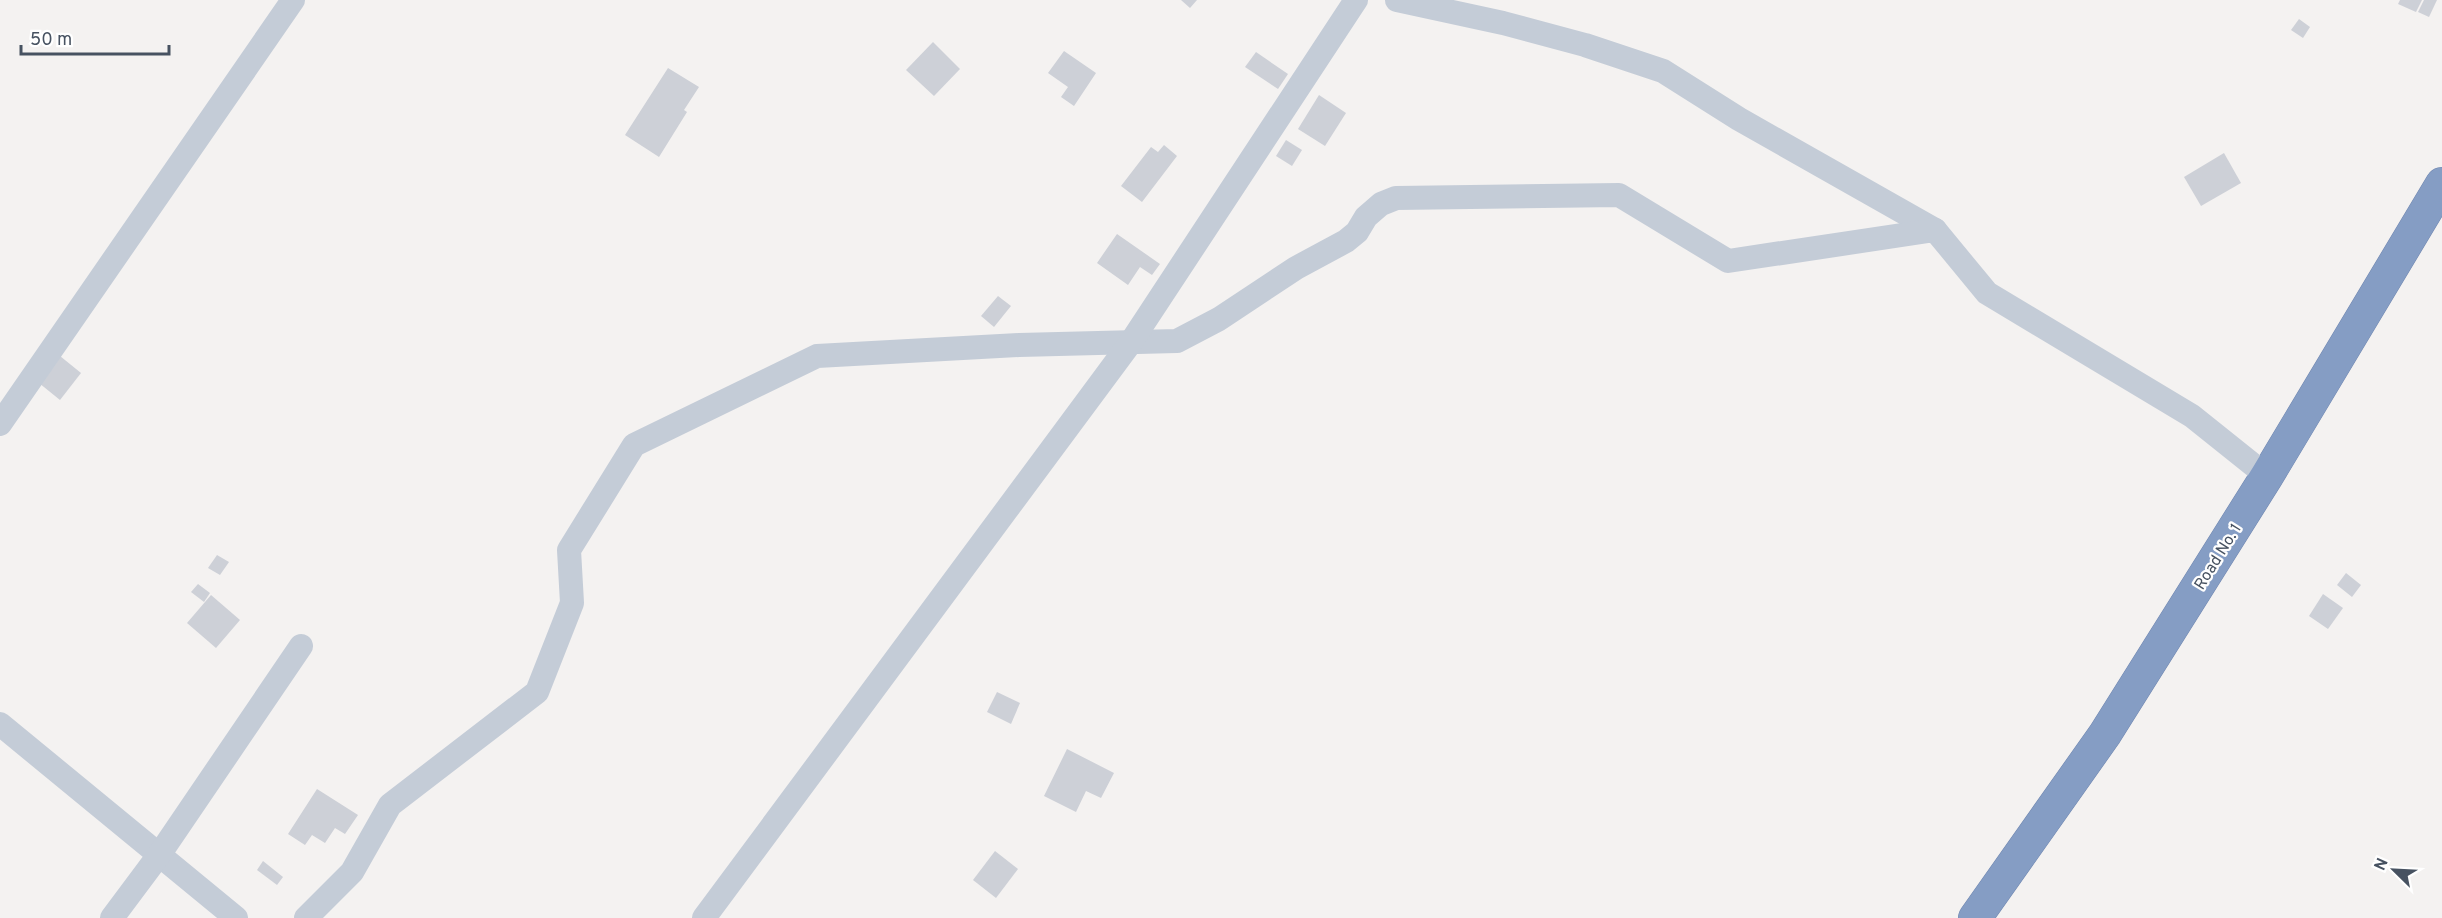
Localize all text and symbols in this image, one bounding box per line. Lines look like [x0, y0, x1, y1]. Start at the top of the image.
scale bar [21, 18, 170, 56]
text: 50 m [30, 29, 72, 52]
street label: Road No. 1 [2191, 520, 2247, 594]
north arrow [2364, 840, 2424, 900]
text: N [2371, 855, 2394, 874]

